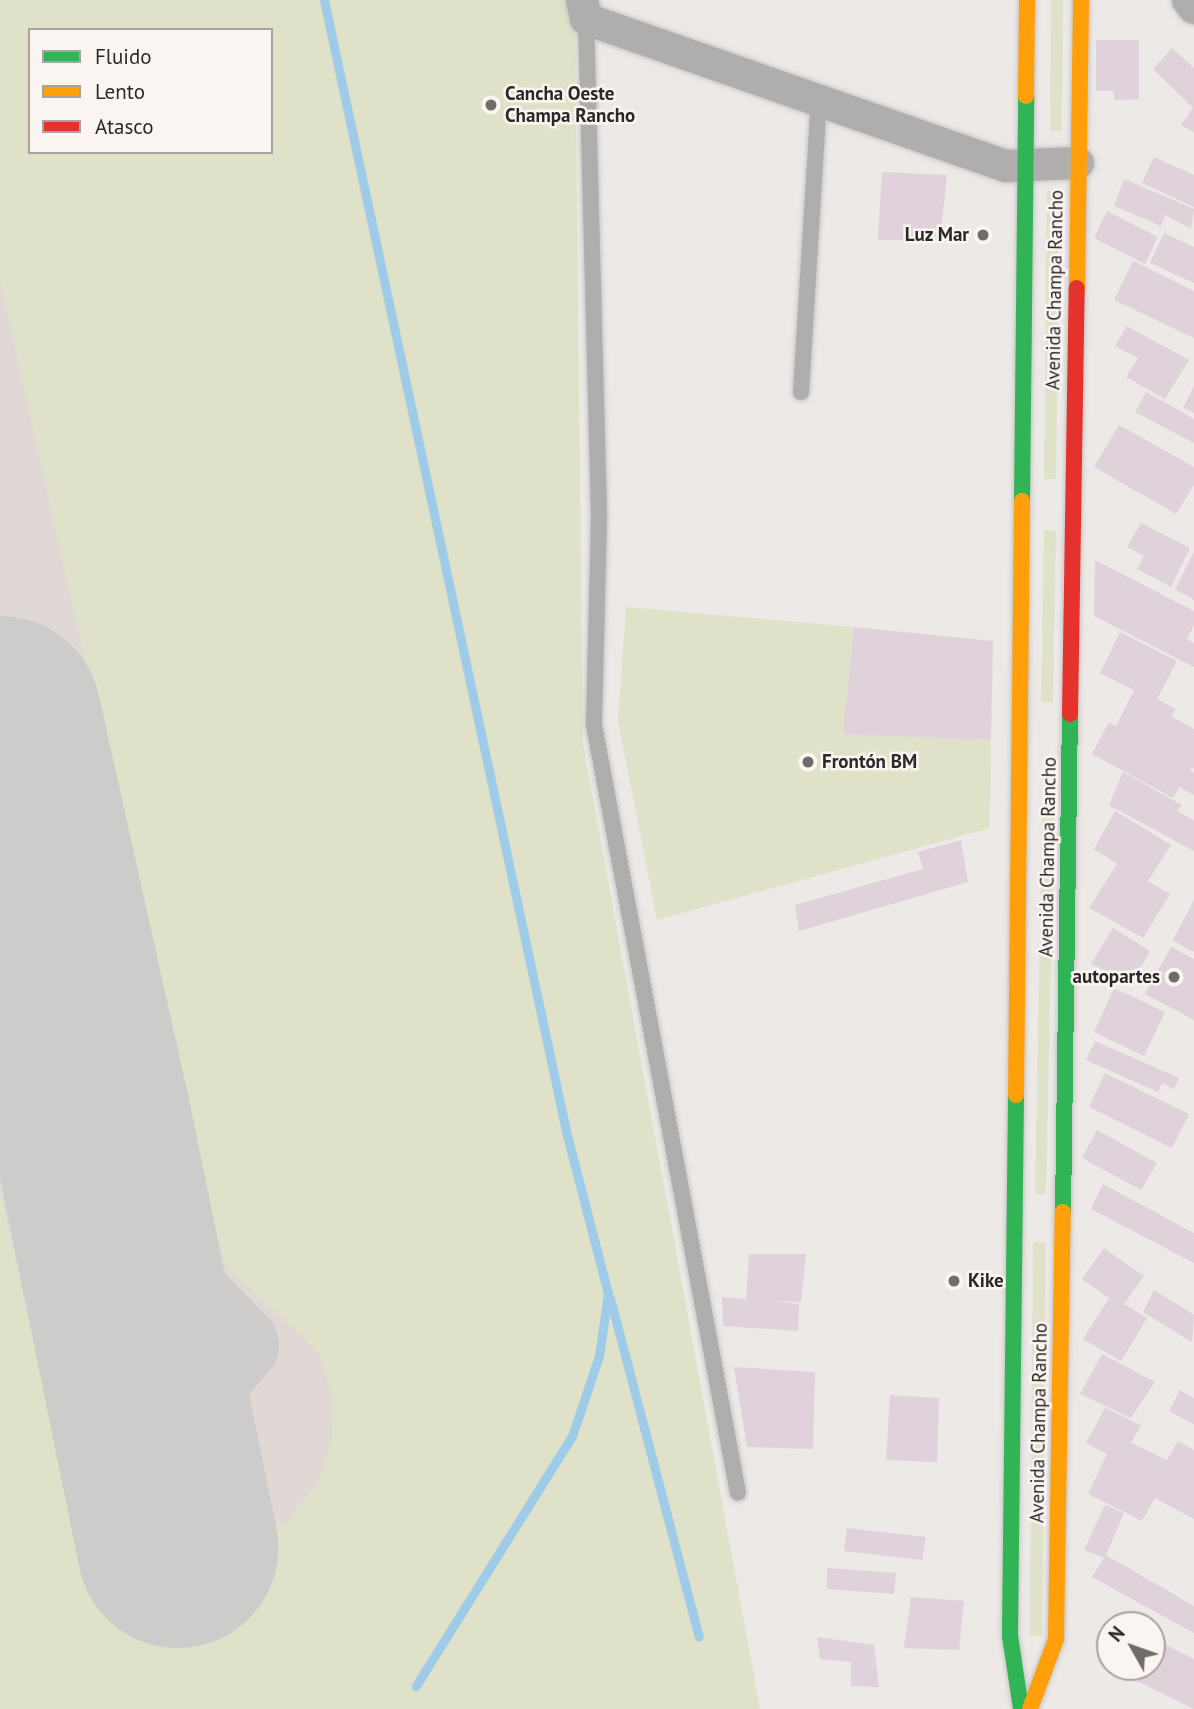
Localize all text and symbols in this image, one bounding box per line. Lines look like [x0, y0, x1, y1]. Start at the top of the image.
legend [28, 28, 273, 154]
text: Fluido [95, 43, 152, 70]
text: Lento [95, 78, 145, 105]
place label: Cancha Oeste Champa Rancho [505, 83, 635, 127]
marker: Cancha Oeste Champa Rancho [483, 97, 499, 113]
text: Atasco [95, 113, 154, 140]
street label: Avenida Champa Rancho [1042, 190, 1068, 390]
place label: Luz Mar [904, 224, 969, 246]
marker: Luz Mar [975, 227, 991, 243]
place label: Frontón BM [822, 751, 917, 773]
marker: Frontón BM [800, 754, 816, 770]
street label: Avenida Champa Rancho [1035, 757, 1061, 957]
place label: autopartes [1072, 966, 1160, 988]
marker: autopartes [1166, 969, 1182, 985]
place label: Kike [968, 1270, 1004, 1292]
marker: Kike [946, 1273, 962, 1289]
street label: Avenida Champa Rancho [1026, 1323, 1052, 1523]
north arrow [1096, 1611, 1166, 1681]
text: N [1103, 1621, 1130, 1646]

